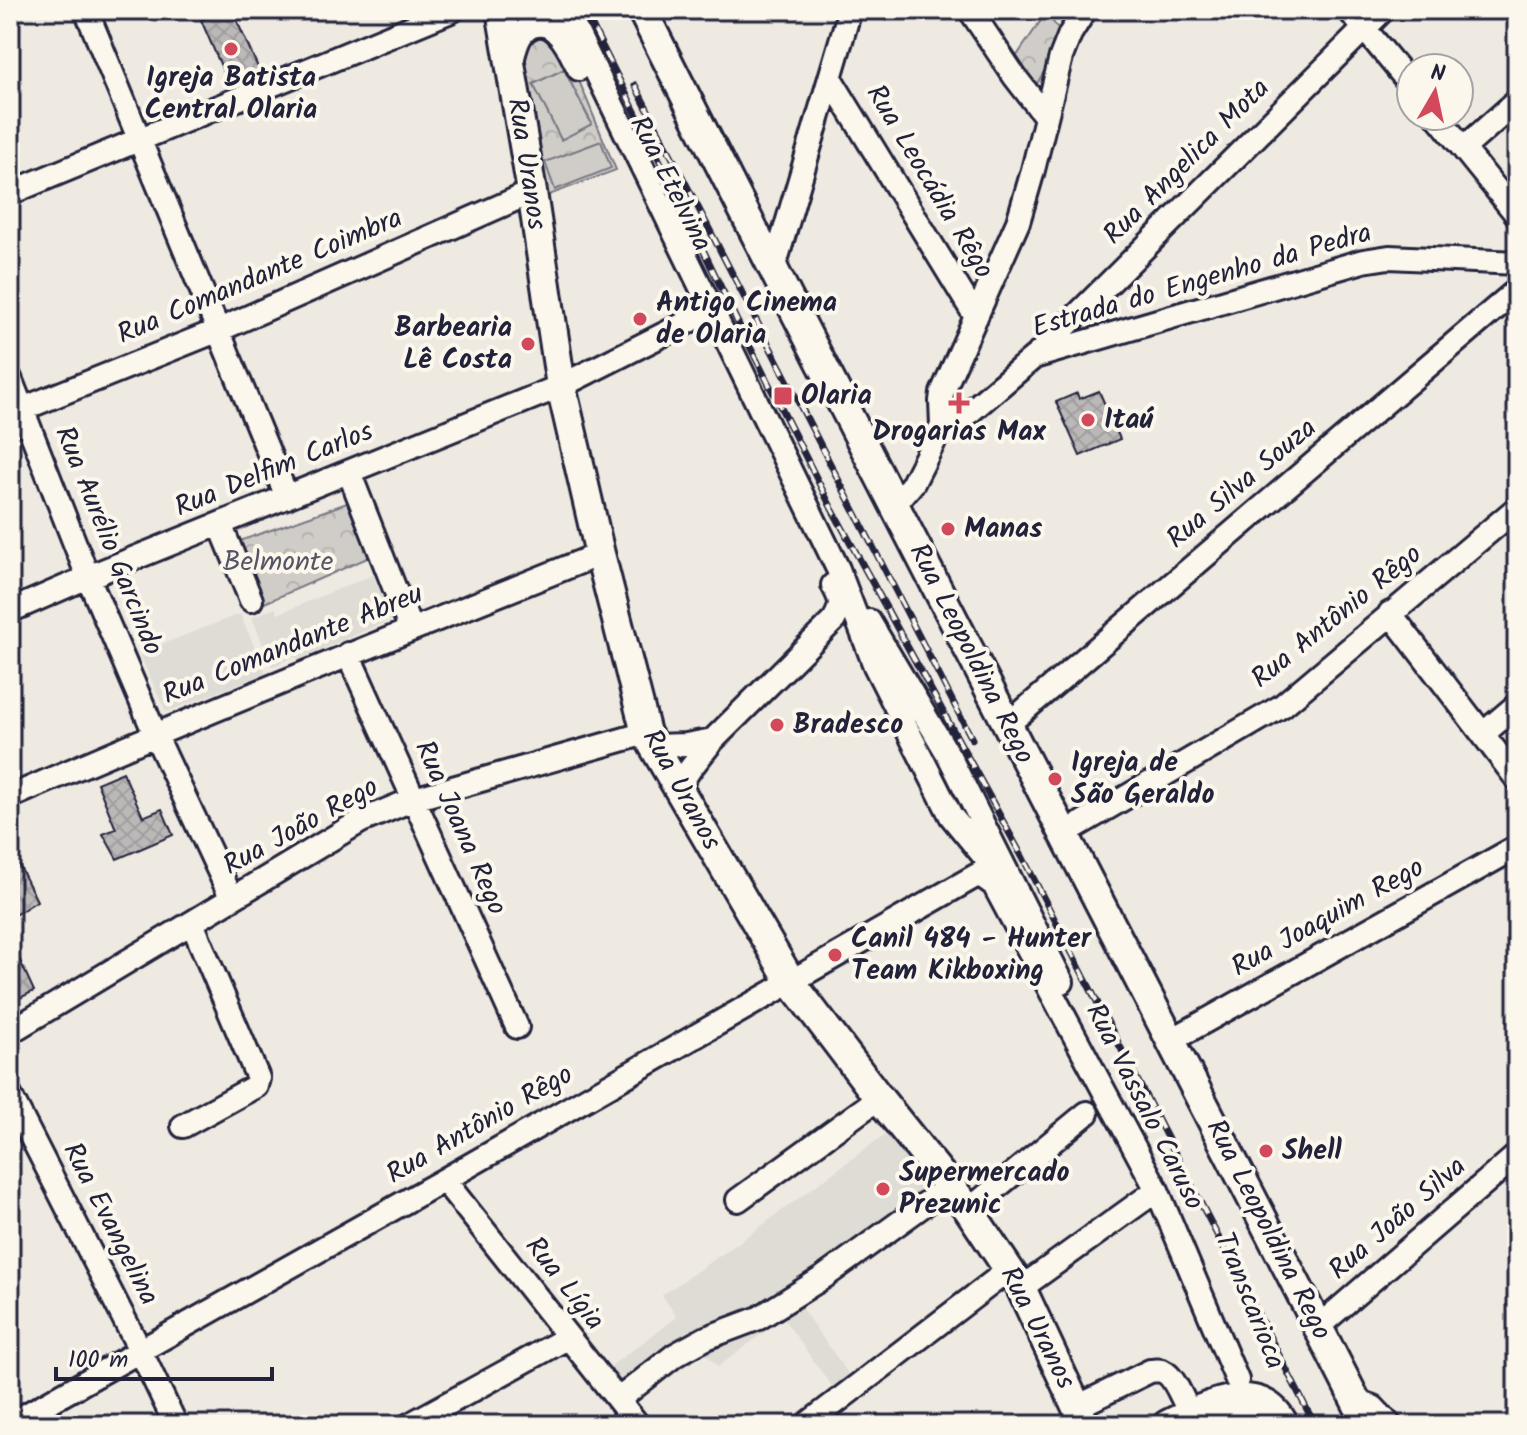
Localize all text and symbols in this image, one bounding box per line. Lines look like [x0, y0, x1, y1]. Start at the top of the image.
marker: Igreja Batista Central Olaria [222, 40, 240, 58]
north arrow [1395, 52, 1475, 132]
place label: Igreja Batista Central Olaria [145, 56, 317, 133]
text: N [1428, 56, 1447, 93]
street label: Rua Angelica Mota [1093, 68, 1281, 256]
street label: Rua Leocádia Rêgo [853, 76, 1005, 288]
street label: Rua Uranos [493, 95, 559, 233]
street label: Rua Etelvina [616, 108, 724, 260]
street label: Rua Comandante Coimbra [110, 196, 410, 358]
street label: Estrada do Engenho da Pedra [1027, 211, 1377, 351]
place label: Antigo Cinema de Olaria [656, 281, 837, 358]
place label: Barbearia Lê Costa [395, 306, 512, 383]
marker: Antigo Cinema de Olaria [631, 310, 649, 328]
marker: Barbearia Lê Costa [519, 335, 537, 353]
place label: Olaria [801, 374, 872, 419]
marker: Olaria [772, 385, 794, 407]
marker: Drogarias Max [950, 394, 968, 412]
place label: Itaú [1104, 398, 1155, 443]
street label: Rua Silva Souza [1157, 407, 1327, 561]
street label: Rua Delfim Carlos [168, 410, 380, 530]
place label: Drogarias Max [872, 410, 1047, 455]
marker: Itaú [1079, 411, 1097, 429]
street label: Rua Aurélio Garcindo [41, 420, 175, 662]
place label: Manas [964, 507, 1042, 552]
marker: Manas [939, 520, 957, 538]
street label: Rua Antônio Rêgo [1241, 534, 1433, 700]
street label: Rua Leopoldina Rego [896, 536, 1046, 772]
park label: Belmonte [223, 540, 334, 585]
street label: Rua Comandante Abreu [156, 572, 430, 718]
place label: Bradesco [793, 703, 903, 748]
marker: Bradesco [768, 716, 786, 734]
street label: Rua Uranos [629, 721, 733, 859]
street label: Rua Joana Rego [401, 733, 519, 923]
place label: Igreja de São Geraldo [1071, 741, 1215, 818]
street label: Rua João Rego [215, 766, 387, 888]
marker: Igreja de São Geraldo [1046, 770, 1064, 788]
street label: Rua Joaquim Rego [1223, 846, 1433, 990]
place label: Canil 484 - Hunter Team Kikboxing [851, 917, 1093, 994]
marker: Canil 484 - Hunter Team Kikboxing [826, 946, 844, 964]
street label: Rua Vassalo Caruso [1072, 996, 1216, 1218]
street label: Rua Antônio Rêgo [378, 1053, 582, 1197]
street label: Rua Leopoldina Rego [1193, 1112, 1343, 1348]
place label: Shell [1282, 1129, 1342, 1174]
street label: Rua Evangelina [50, 1135, 170, 1313]
marker: Shell [1257, 1142, 1275, 1160]
street label: Rua João Silva [1319, 1146, 1477, 1292]
place label: Supermercado Prezunic [899, 1151, 1070, 1228]
marker: Supermercado Prezunic [874, 1180, 892, 1198]
street label: Transcarioca [1201, 1226, 1297, 1376]
street label: Rua Lígia [513, 1227, 615, 1341]
street label: Rua Uranos [987, 1259, 1087, 1397]
scale bar [56, 1331, 272, 1381]
text: 100 m [68, 1341, 128, 1380]

